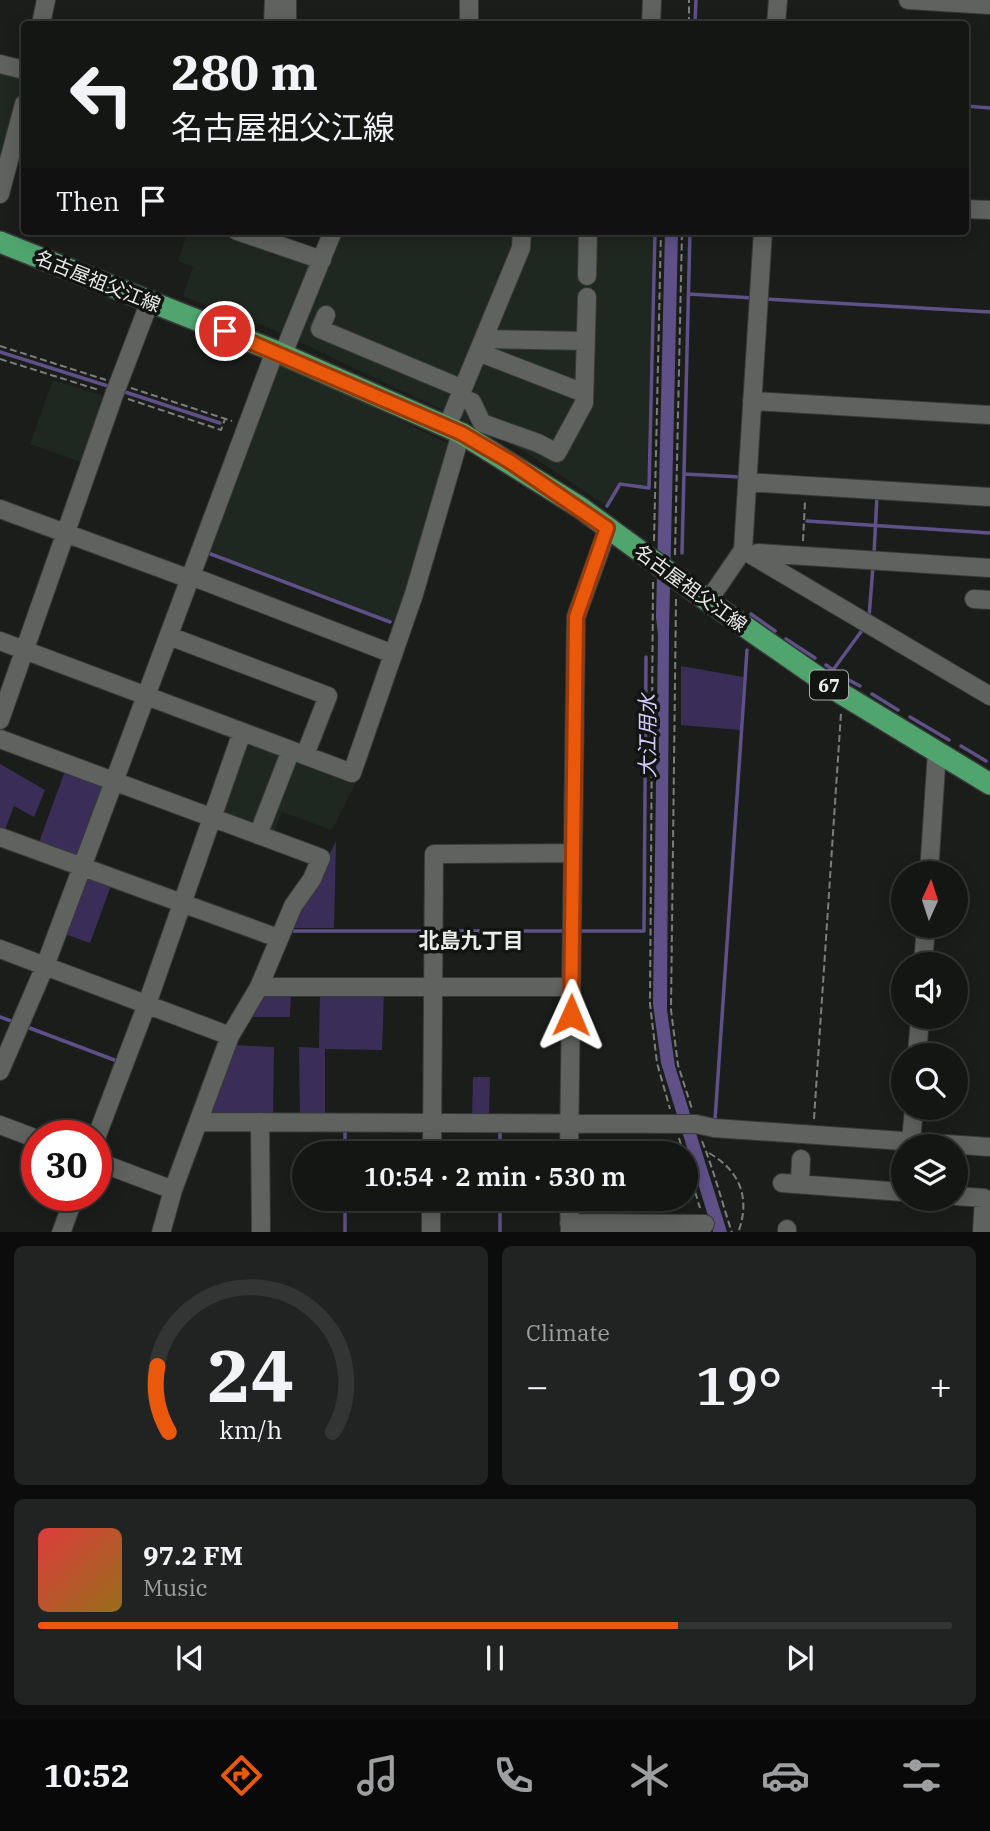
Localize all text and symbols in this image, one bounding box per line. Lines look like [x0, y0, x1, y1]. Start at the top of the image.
text: 280 m [171, 40, 318, 103]
icon: left [56, 49, 147, 140]
text: 名古屋祖父江線 [171, 106, 395, 148]
icon: arrive [134, 182, 172, 220]
text: Then [56, 184, 120, 218]
street label: 名古屋祖父江線 [32, 245, 164, 317]
pin [195, 301, 255, 361]
icon: arrive [206, 312, 244, 350]
street label: 名古屋祖父江線 [630, 539, 752, 637]
road number: 67 [810, 670, 848, 700]
water label: 大江用水 [633, 692, 661, 778]
north arrow [891, 861, 968, 938]
map controls [891, 861, 968, 1211]
district label: 北島九丁目 [419, 926, 524, 954]
button: sound [891, 952, 968, 1029]
position arrow [534, 978, 608, 1052]
button: search [891, 1043, 968, 1120]
speed limit sign: 30 [21, 1120, 112, 1211]
button: layers [891, 1134, 968, 1211]
text: 10:54 · 2 min · 530 m [364, 1159, 626, 1193]
text: Climate [526, 1317, 610, 1347]
text: 24 [207, 1327, 295, 1422]
text: 19° [696, 1352, 782, 1419]
text: − [526, 1361, 549, 1410]
text: + [929, 1361, 952, 1410]
text: km/h [219, 1412, 283, 1445]
text: 97.2 FM [143, 1538, 243, 1572]
text: Music [143, 1572, 208, 1602]
icon: previous [171, 1639, 209, 1677]
icon: pause [476, 1639, 514, 1677]
icon: next [781, 1639, 819, 1677]
icon: directions [217, 1751, 266, 1800]
icon: music [353, 1751, 402, 1800]
icon: phone [489, 1751, 538, 1800]
icon: climate [625, 1751, 674, 1800]
icon: car [761, 1751, 810, 1800]
icon: filters [897, 1751, 946, 1800]
text: 10:52 [44, 1754, 130, 1796]

